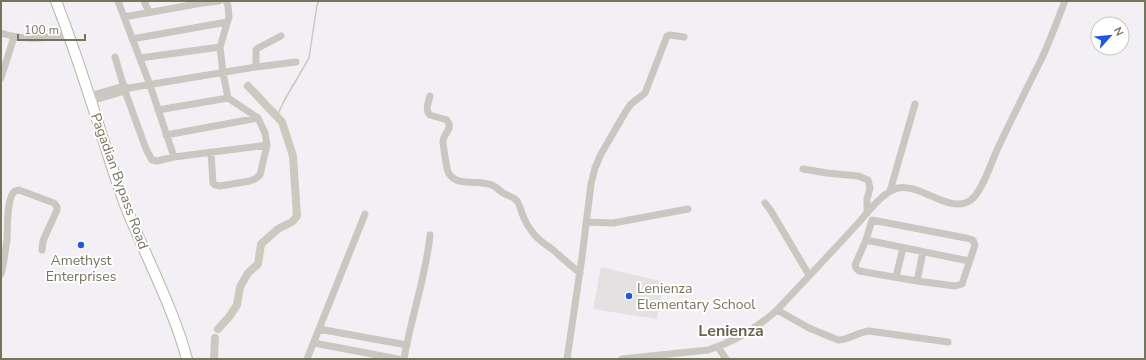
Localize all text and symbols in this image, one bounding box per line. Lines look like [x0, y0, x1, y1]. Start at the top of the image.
scale bar [18, 16, 85, 42]
north arrow [1090, 16, 1130, 56]
text: 100 m [24, 22, 59, 38]
text: N [1110, 25, 1127, 39]
street label: Pagadian Bypass Road [86, 110, 153, 252]
marker: Amethyst Enterprises [76, 240, 86, 250]
place label: Amethyst Enterprises [46, 251, 117, 286]
place label: Lenienza Elementary School [637, 279, 756, 314]
marker: Lenienza Elementary School [624, 291, 634, 301]
district label: Lenienza [698, 320, 764, 342]

